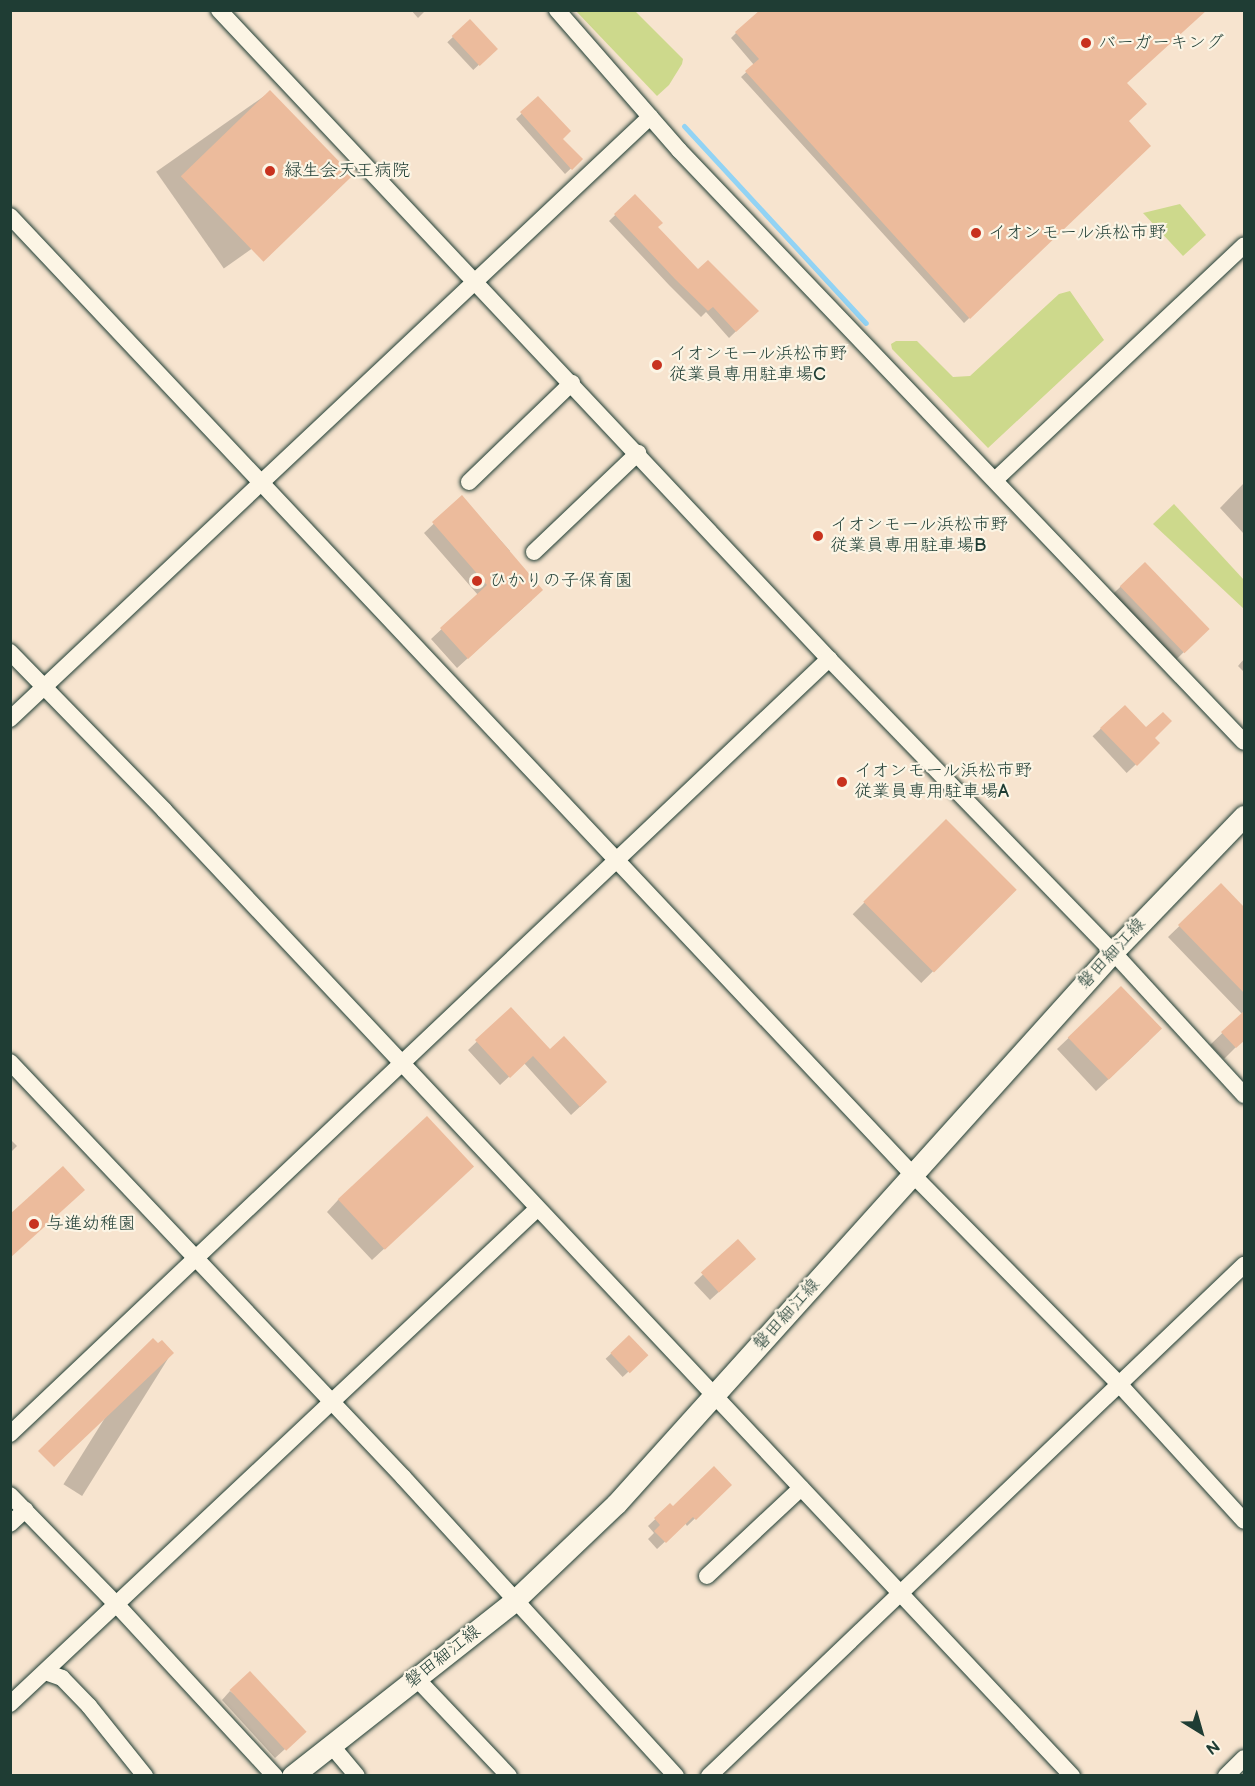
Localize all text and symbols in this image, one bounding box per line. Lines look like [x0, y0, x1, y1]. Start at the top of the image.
place label: バーガーキング [1098, 32, 1224, 54]
marker: バーガーキング [1079, 36, 1093, 50]
place label: 緑生会天王病院 [284, 160, 410, 182]
marker: 緑生会天王病院 [261, 162, 279, 180]
place label: イオンモール浜松市野 [988, 222, 1168, 244]
marker: イオンモール浜松市野 [969, 226, 983, 240]
place label: イオンモール浜松市野 従業員専用駐車場C [669, 344, 849, 386]
marker: イオンモール浜松市野 従業員専用駐車場C [650, 358, 664, 372]
place label: イオンモール浜松市野 従業員専用駐車場B [830, 515, 1010, 558]
marker: イオンモール浜松市野 従業員専用駐車場B [811, 529, 825, 543]
place label: ひかりの子保育園 [489, 570, 633, 592]
marker: ひかりの子保育園 [470, 574, 484, 588]
place label: イオンモール浜松市野 従業員専用駐車場A [854, 761, 1034, 804]
marker: イオンモール浜松市野 従業員専用駐車場A [835, 775, 849, 789]
street label: 磐田細江線 [1073, 914, 1151, 994]
place label: 与進幼稚園 [46, 1213, 136, 1235]
marker: 与進幼稚園 [27, 1217, 41, 1231]
street label: 磐田細江線 [749, 1274, 825, 1356]
street label: 磐田細江線 [401, 1621, 485, 1693]
north arrow [1171, 1702, 1231, 1762]
text: N [1202, 1736, 1223, 1758]

